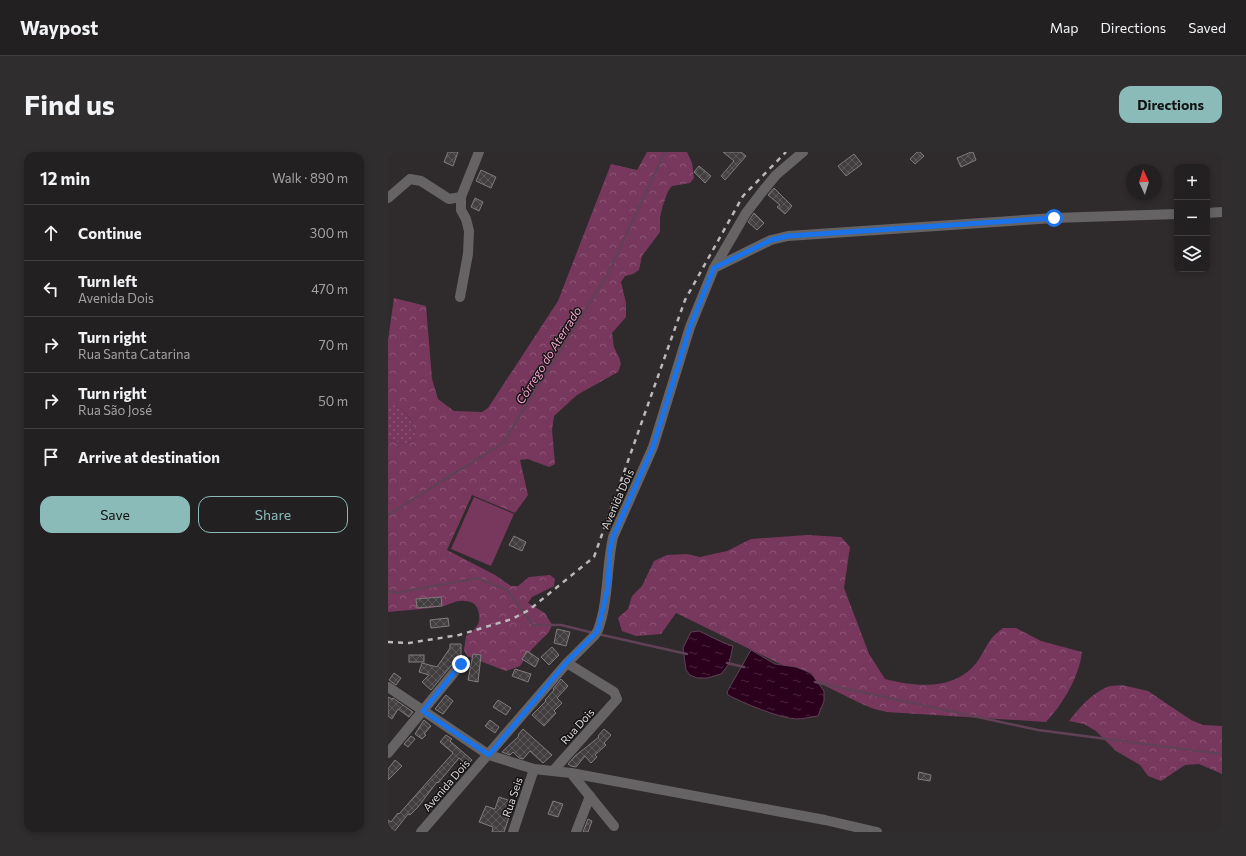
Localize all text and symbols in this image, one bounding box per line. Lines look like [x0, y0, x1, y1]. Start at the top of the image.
text: Waypost [20, 16, 98, 39]
text: Map [1050, 19, 1079, 36]
text: Directions [1101, 19, 1166, 36]
text: Saved [1188, 19, 1226, 36]
button: Directions [1119, 86, 1222, 123]
text: Find us [24, 87, 115, 121]
north arrow [1126, 164, 1162, 200]
map controls [1174, 164, 1210, 272]
button: + [1174, 164, 1210, 200]
text: 12 min [40, 168, 90, 189]
text: Walk · 890 m [272, 170, 348, 186]
button: − [1174, 200, 1210, 236]
route start [1045, 209, 1063, 227]
icon: ahead [40, 222, 62, 244]
text: Continue [78, 224, 142, 242]
text: 300 m [310, 225, 348, 241]
button: layers [1174, 236, 1210, 272]
text: Turn left [78, 272, 137, 290]
icon: left [40, 278, 62, 300]
text: 470 m [311, 281, 348, 297]
text: Avenida Dois [78, 290, 154, 306]
water label: Córrego do Aterrado [512, 304, 584, 406]
text: Turn right [78, 328, 147, 346]
icon: right [40, 334, 62, 356]
text: 70 m [319, 337, 348, 353]
text: Rua Santa Catarina [78, 346, 190, 362]
text: Turn right [78, 384, 147, 402]
icon: right [40, 390, 62, 412]
text: 50 m [318, 393, 348, 409]
text: Rua São José [78, 402, 152, 418]
icon: arrive [40, 446, 62, 468]
text: Arrive at destination [78, 448, 220, 466]
street label: Avenida Dois [598, 467, 636, 531]
button: Save [40, 496, 190, 533]
button: Share [198, 496, 348, 533]
route end [452, 655, 470, 673]
street label: Rua Dois [558, 705, 596, 747]
street label: Avenida Dois [420, 756, 472, 814]
street label: Rua Seis [499, 775, 525, 819]

